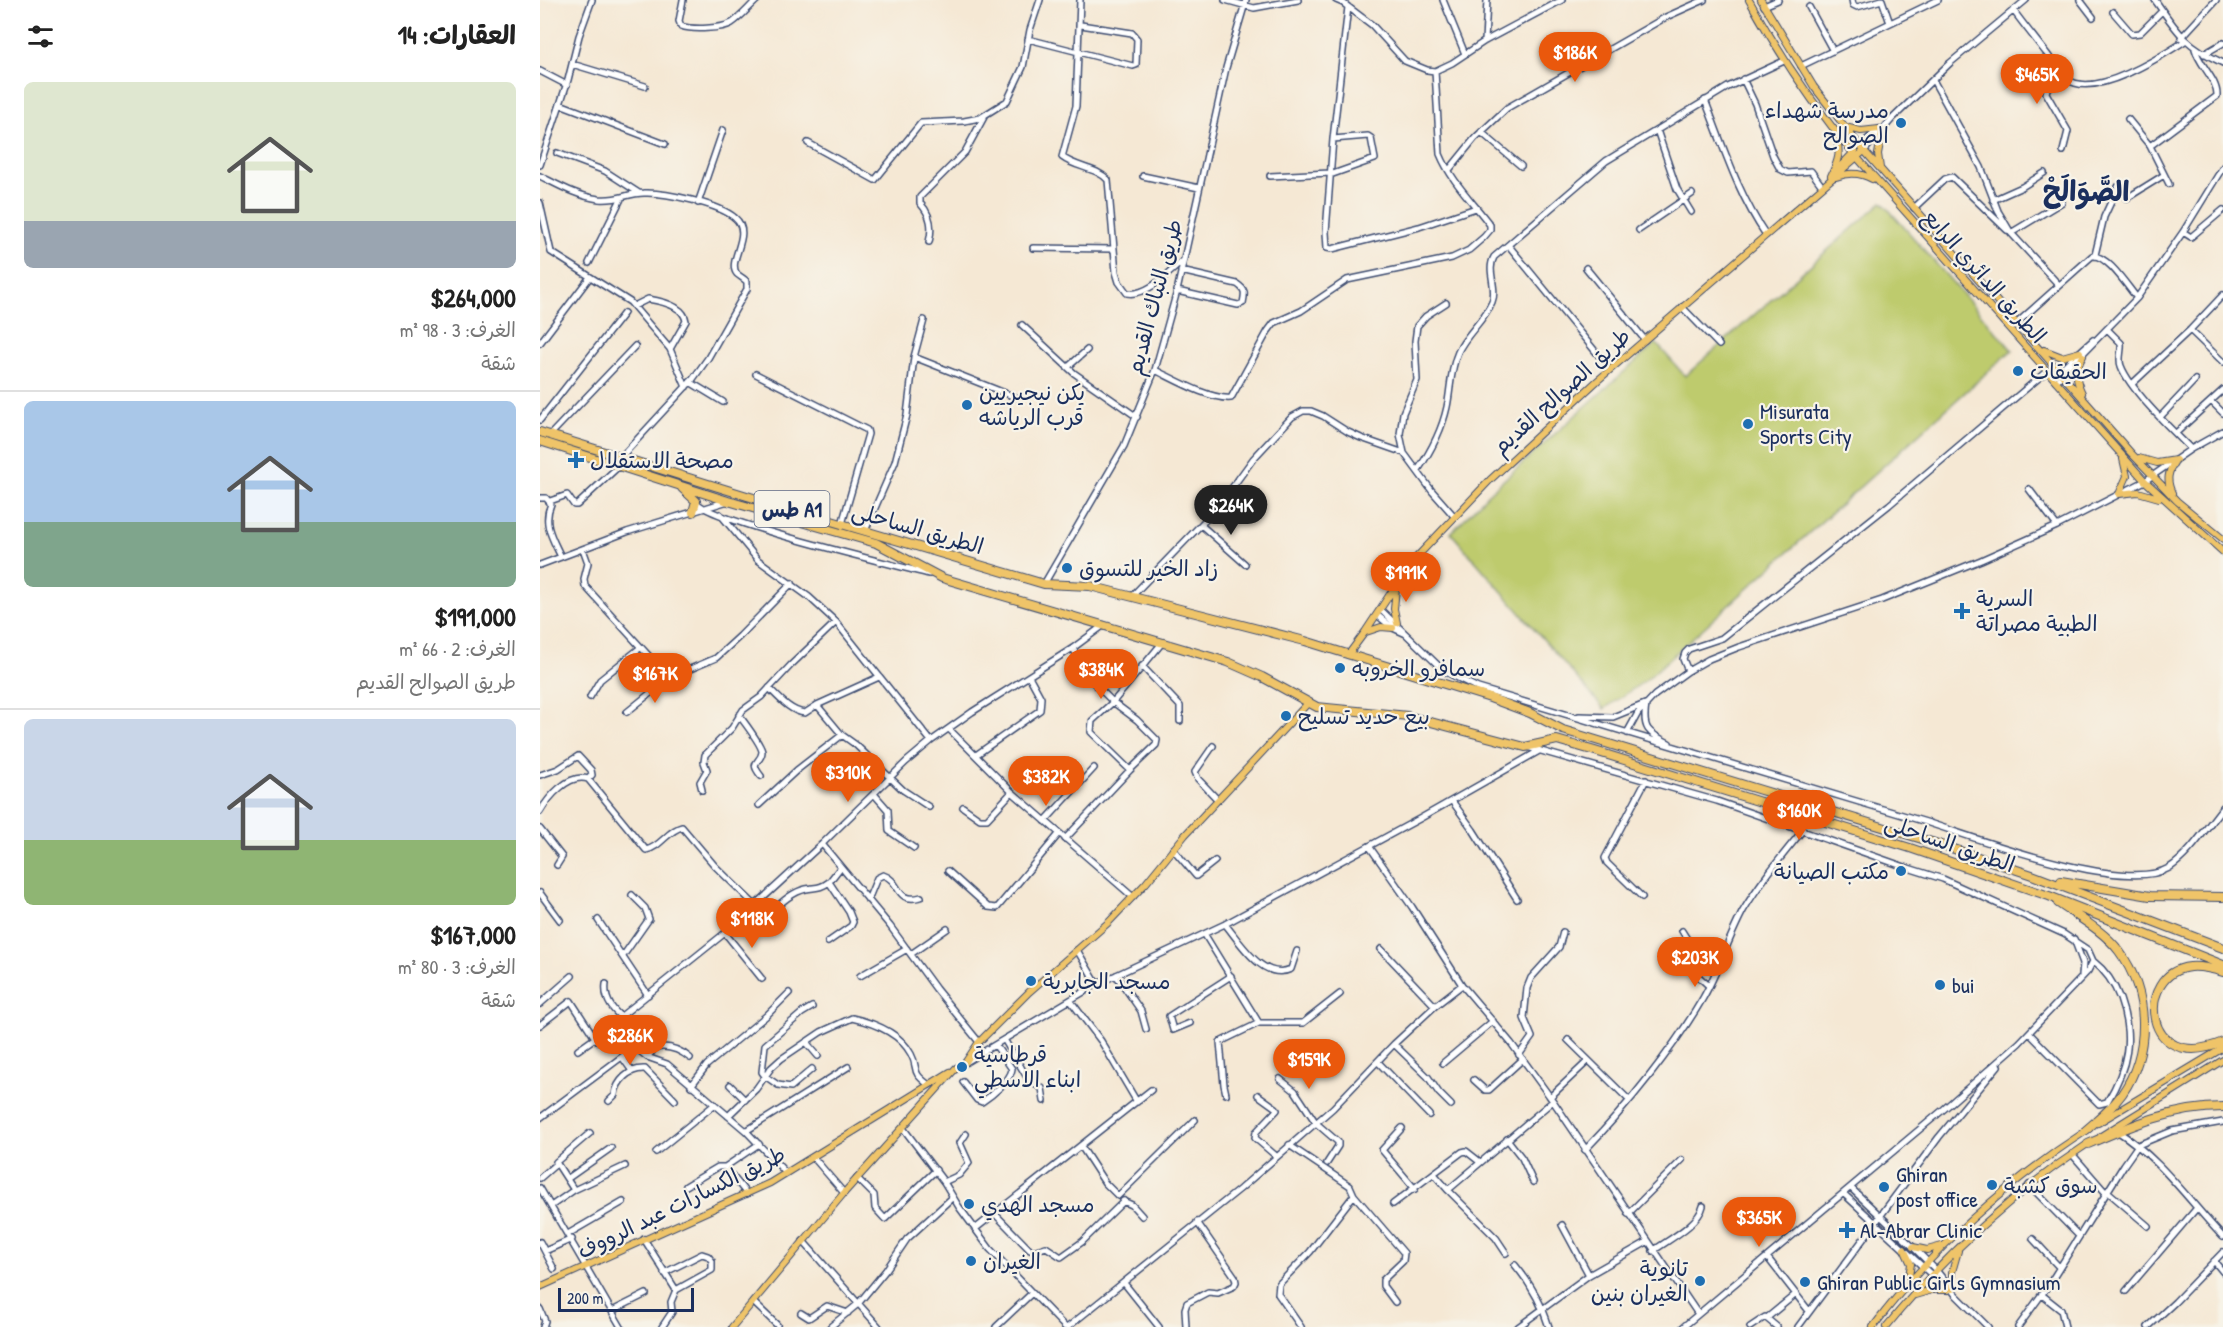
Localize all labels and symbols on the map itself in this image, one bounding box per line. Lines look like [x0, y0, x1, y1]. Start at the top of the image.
pin: $186K [1533, 32, 1617, 83]
pin: $465K [1995, 54, 2079, 105]
place label: مدرسة شهداء الصوالح [1765, 95, 1889, 151]
marker: مدرسة شهداء الصوالح [1894, 116, 1908, 130]
district label: الصَّوَالَحْ [2042, 172, 2130, 210]
street label: الطريق الدائري الرابع [1915, 202, 2054, 351]
street label: طريق النباك القديم [1119, 216, 1191, 379]
street label: طريق الصوالح القديم [1485, 321, 1638, 463]
place label: الحقيقات [2030, 356, 2107, 386]
marker: الحقيقات [2011, 364, 2025, 378]
place label: يكن نيجيريين قرب الرياشه [979, 377, 1085, 432]
place label: Misurata Sports City [1760, 396, 1852, 451]
marker: يكن نيجيريين قرب الرياشه [960, 398, 974, 412]
marker: Misurata Sports City [1741, 417, 1755, 431]
place label: مصحة الاستقلال [590, 445, 734, 475]
marker: مصحة الاستقلال [567, 451, 585, 469]
pin: $264K [1189, 485, 1273, 536]
road number: طس A1 [754, 491, 830, 527]
street label: الطريق الساحلى [849, 495, 987, 561]
pin: $191K [1364, 552, 1448, 603]
place label: زاد الخير للتسوق [1079, 553, 1218, 583]
marker: زاد الخير للتسوق [1060, 561, 1074, 575]
place label: السرية الطبية مصراتة [1976, 583, 2098, 638]
marker: السرية الطبية مصراتة [1953, 602, 1971, 620]
pin: $384K [1059, 649, 1143, 700]
pin: $167K [613, 653, 697, 704]
place label: سمافرو الخروبه [1352, 653, 1485, 683]
marker: سمافرو الخروبه [1333, 661, 1347, 675]
place label: بيع حديد تسليح [1298, 701, 1430, 732]
marker: بيع حديد تسليح [1279, 709, 1293, 723]
pin: $310K [806, 752, 890, 803]
pin: $382K [1004, 756, 1088, 807]
pin: $160K [1757, 790, 1841, 841]
street label: الطريق الساحلى [1881, 807, 2019, 879]
place label: مكتب الصيانة [1774, 856, 1889, 886]
marker: مكتب الصيانة [1894, 864, 1908, 878]
pin: $118K [710, 898, 794, 949]
pin: $203K [1653, 937, 1737, 988]
place label: مسجد الجابرية [1043, 966, 1170, 996]
place label: bui [1952, 970, 1975, 1000]
marker: مسجد الجابرية [1024, 974, 1038, 988]
marker: bui [1933, 978, 1947, 992]
pin: $286K [588, 1015, 672, 1066]
place label: قرطاسية ابناء الاسطي [974, 1039, 1081, 1099]
pin: $159K [1267, 1039, 1351, 1090]
marker: قرطاسية ابناء الاسطي [955, 1060, 969, 1074]
street label: طريق الكسارات عبد الرووف [572, 1139, 790, 1265]
place label: Ghiran post office [1896, 1159, 1978, 1214]
place label: سوق كشبة [2004, 1170, 2098, 1200]
marker: سوق كشبة [1985, 1178, 1999, 1192]
marker: Ghiran post office [1877, 1180, 1891, 1194]
place label: مسجد الهدي [981, 1189, 1095, 1221]
marker: مسجد الهدي [962, 1197, 976, 1211]
pin: $365K [1717, 1197, 1801, 1248]
place label: Al-Abrar Clinic [1860, 1215, 1983, 1245]
marker: Al-Abrar Clinic [1838, 1221, 1856, 1239]
place label: الغيران [983, 1246, 1041, 1276]
place label: تانوية الغيران بنين [1591, 1253, 1689, 1308]
marker: الغيران [964, 1254, 978, 1268]
place label: Ghiran Public Girls Gymnasium [1817, 1267, 2061, 1297]
marker: تانوية الغيران بنين [1693, 1274, 1707, 1288]
marker: Ghiran Public Girls Gymnasium [1798, 1275, 1812, 1289]
scale bar [558, 1285, 694, 1312]

